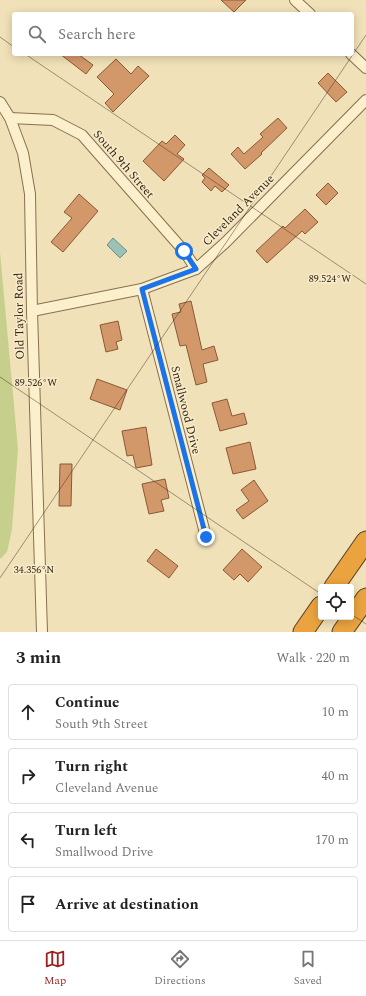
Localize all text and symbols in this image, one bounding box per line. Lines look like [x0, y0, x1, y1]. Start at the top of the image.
search box [12, 12, 354, 56]
icon: search [26, 23, 48, 45]
text: Search here [58, 23, 136, 46]
street label: South 9th Street [88, 126, 159, 203]
street label: Cleveland Avenue [198, 170, 279, 251]
route start [175, 242, 193, 260]
text: 89.524°W [309, 271, 351, 287]
street label: Old Taylor Road [9, 272, 30, 360]
street label: Smallwood Drive [165, 364, 206, 457]
text: 89.526°W [15, 375, 57, 391]
route end [197, 528, 215, 546]
text: 34.356°N [14, 562, 54, 578]
map controls [318, 584, 354, 620]
button: locate [318, 584, 354, 620]
text: 3 min [16, 645, 61, 671]
text: Walk · 220 m [276, 648, 350, 668]
text: Continue [55, 691, 120, 714]
icon: ahead [17, 701, 39, 723]
text: 10 m [322, 702, 349, 722]
text: South 9th Street [55, 714, 148, 734]
text: Turn right [55, 755, 128, 778]
icon: right [17, 765, 39, 787]
text: 40 m [322, 766, 349, 786]
text: Cleveland Avenue [55, 778, 158, 798]
text: Turn left [55, 819, 117, 842]
icon: left [17, 829, 39, 851]
text: 170 m [315, 830, 349, 850]
text: Smallwood Drive [55, 842, 153, 862]
icon: arrive [17, 893, 39, 915]
text: Arrive at destination [55, 893, 199, 916]
tab: Map [44, 948, 66, 989]
tab: Directions [154, 948, 206, 989]
tab: Saved [294, 948, 322, 989]

